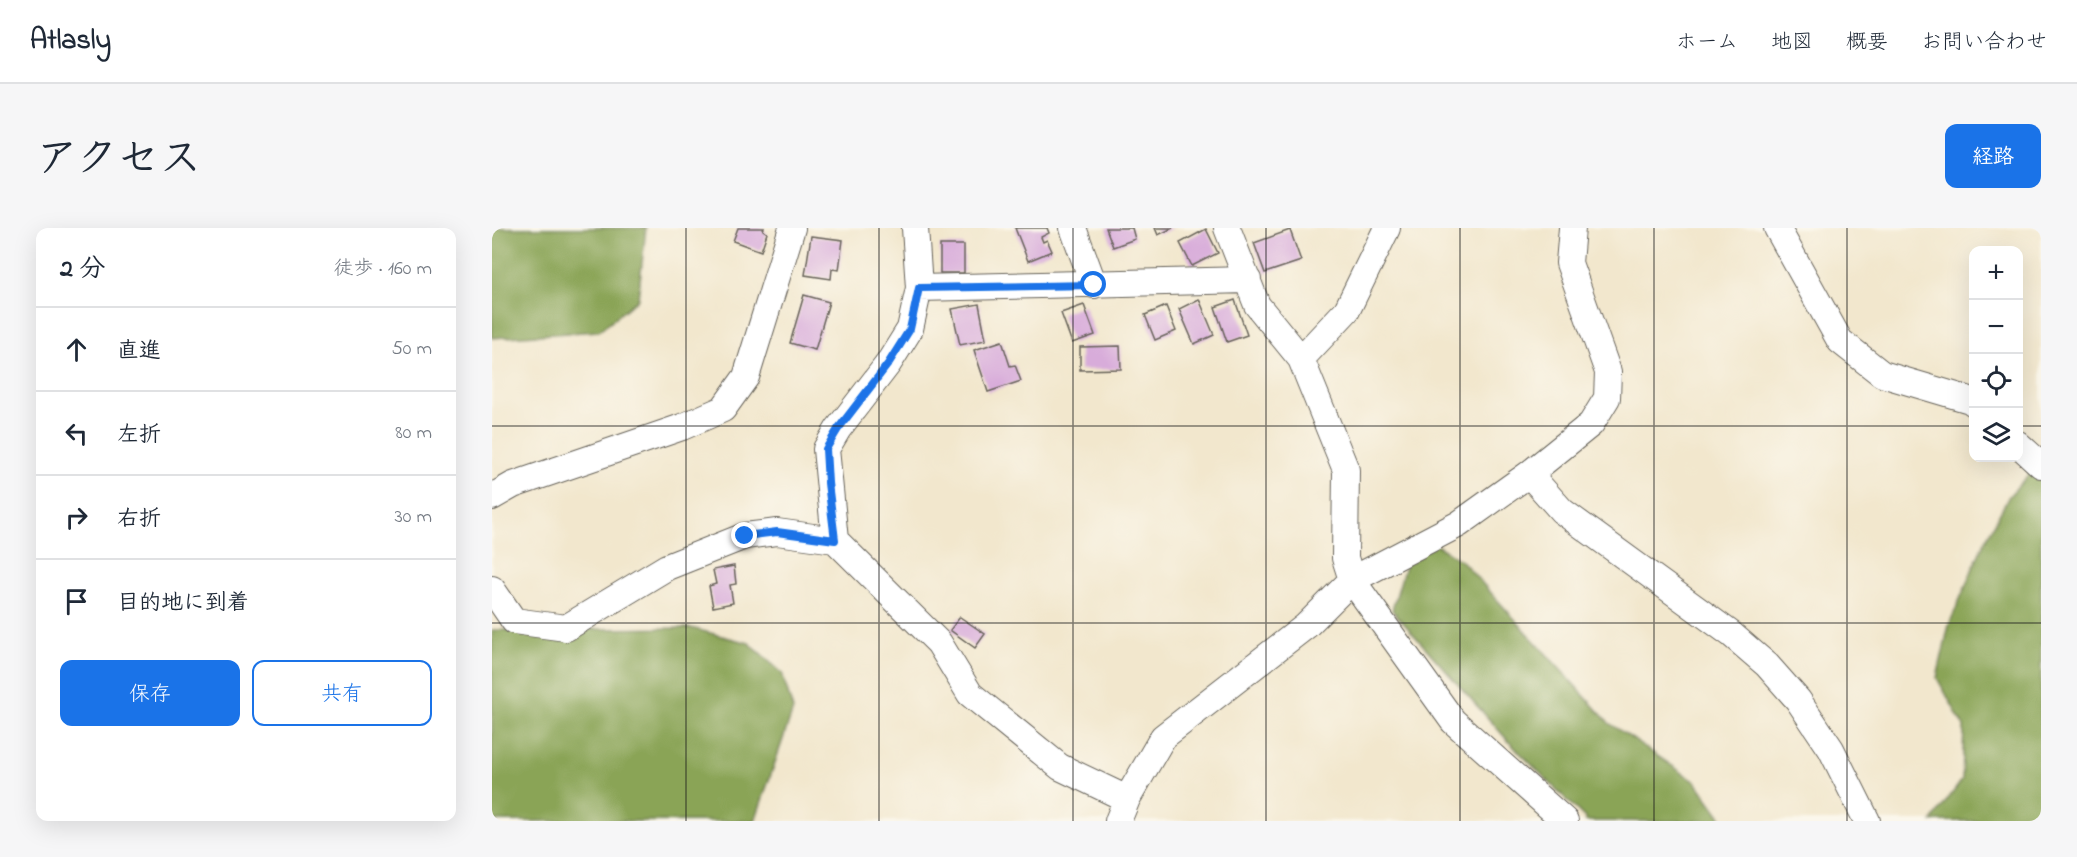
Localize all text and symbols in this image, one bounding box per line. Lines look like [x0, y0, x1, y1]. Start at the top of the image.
text: Atlasly [30, 21, 111, 62]
text: ホーム [1676, 28, 1738, 58]
text: 地図 [1771, 28, 1813, 58]
text: 概要 [1846, 28, 1888, 58]
text: お問い合わせ [1921, 28, 2047, 58]
button: 経路 [1945, 124, 2041, 188]
text: アクセス [36, 130, 201, 191]
map controls [1969, 246, 2023, 462]
button: + [1969, 246, 2023, 300]
text: 2 分 [60, 251, 105, 289]
text: 徒歩 · 160 m [333, 255, 432, 284]
route start [1080, 271, 1106, 297]
button: − [1969, 300, 2023, 354]
icon: ahead [60, 333, 93, 366]
text: 50 m [391, 335, 432, 364]
text: 直進 [117, 336, 161, 368]
button: locate [1969, 354, 2023, 408]
button: layers [1969, 408, 2023, 462]
icon: left [60, 417, 93, 450]
text: 80 m [395, 419, 432, 448]
text: 左折 [117, 420, 161, 452]
icon: right [60, 501, 93, 534]
text: 30 m [395, 503, 432, 532]
text: 右折 [117, 504, 161, 536]
route end [731, 522, 757, 548]
icon: arrive [60, 585, 93, 618]
text: 目的地に到着 [117, 588, 249, 620]
button: 保存 [60, 660, 240, 726]
button: 共有 [252, 660, 432, 726]

